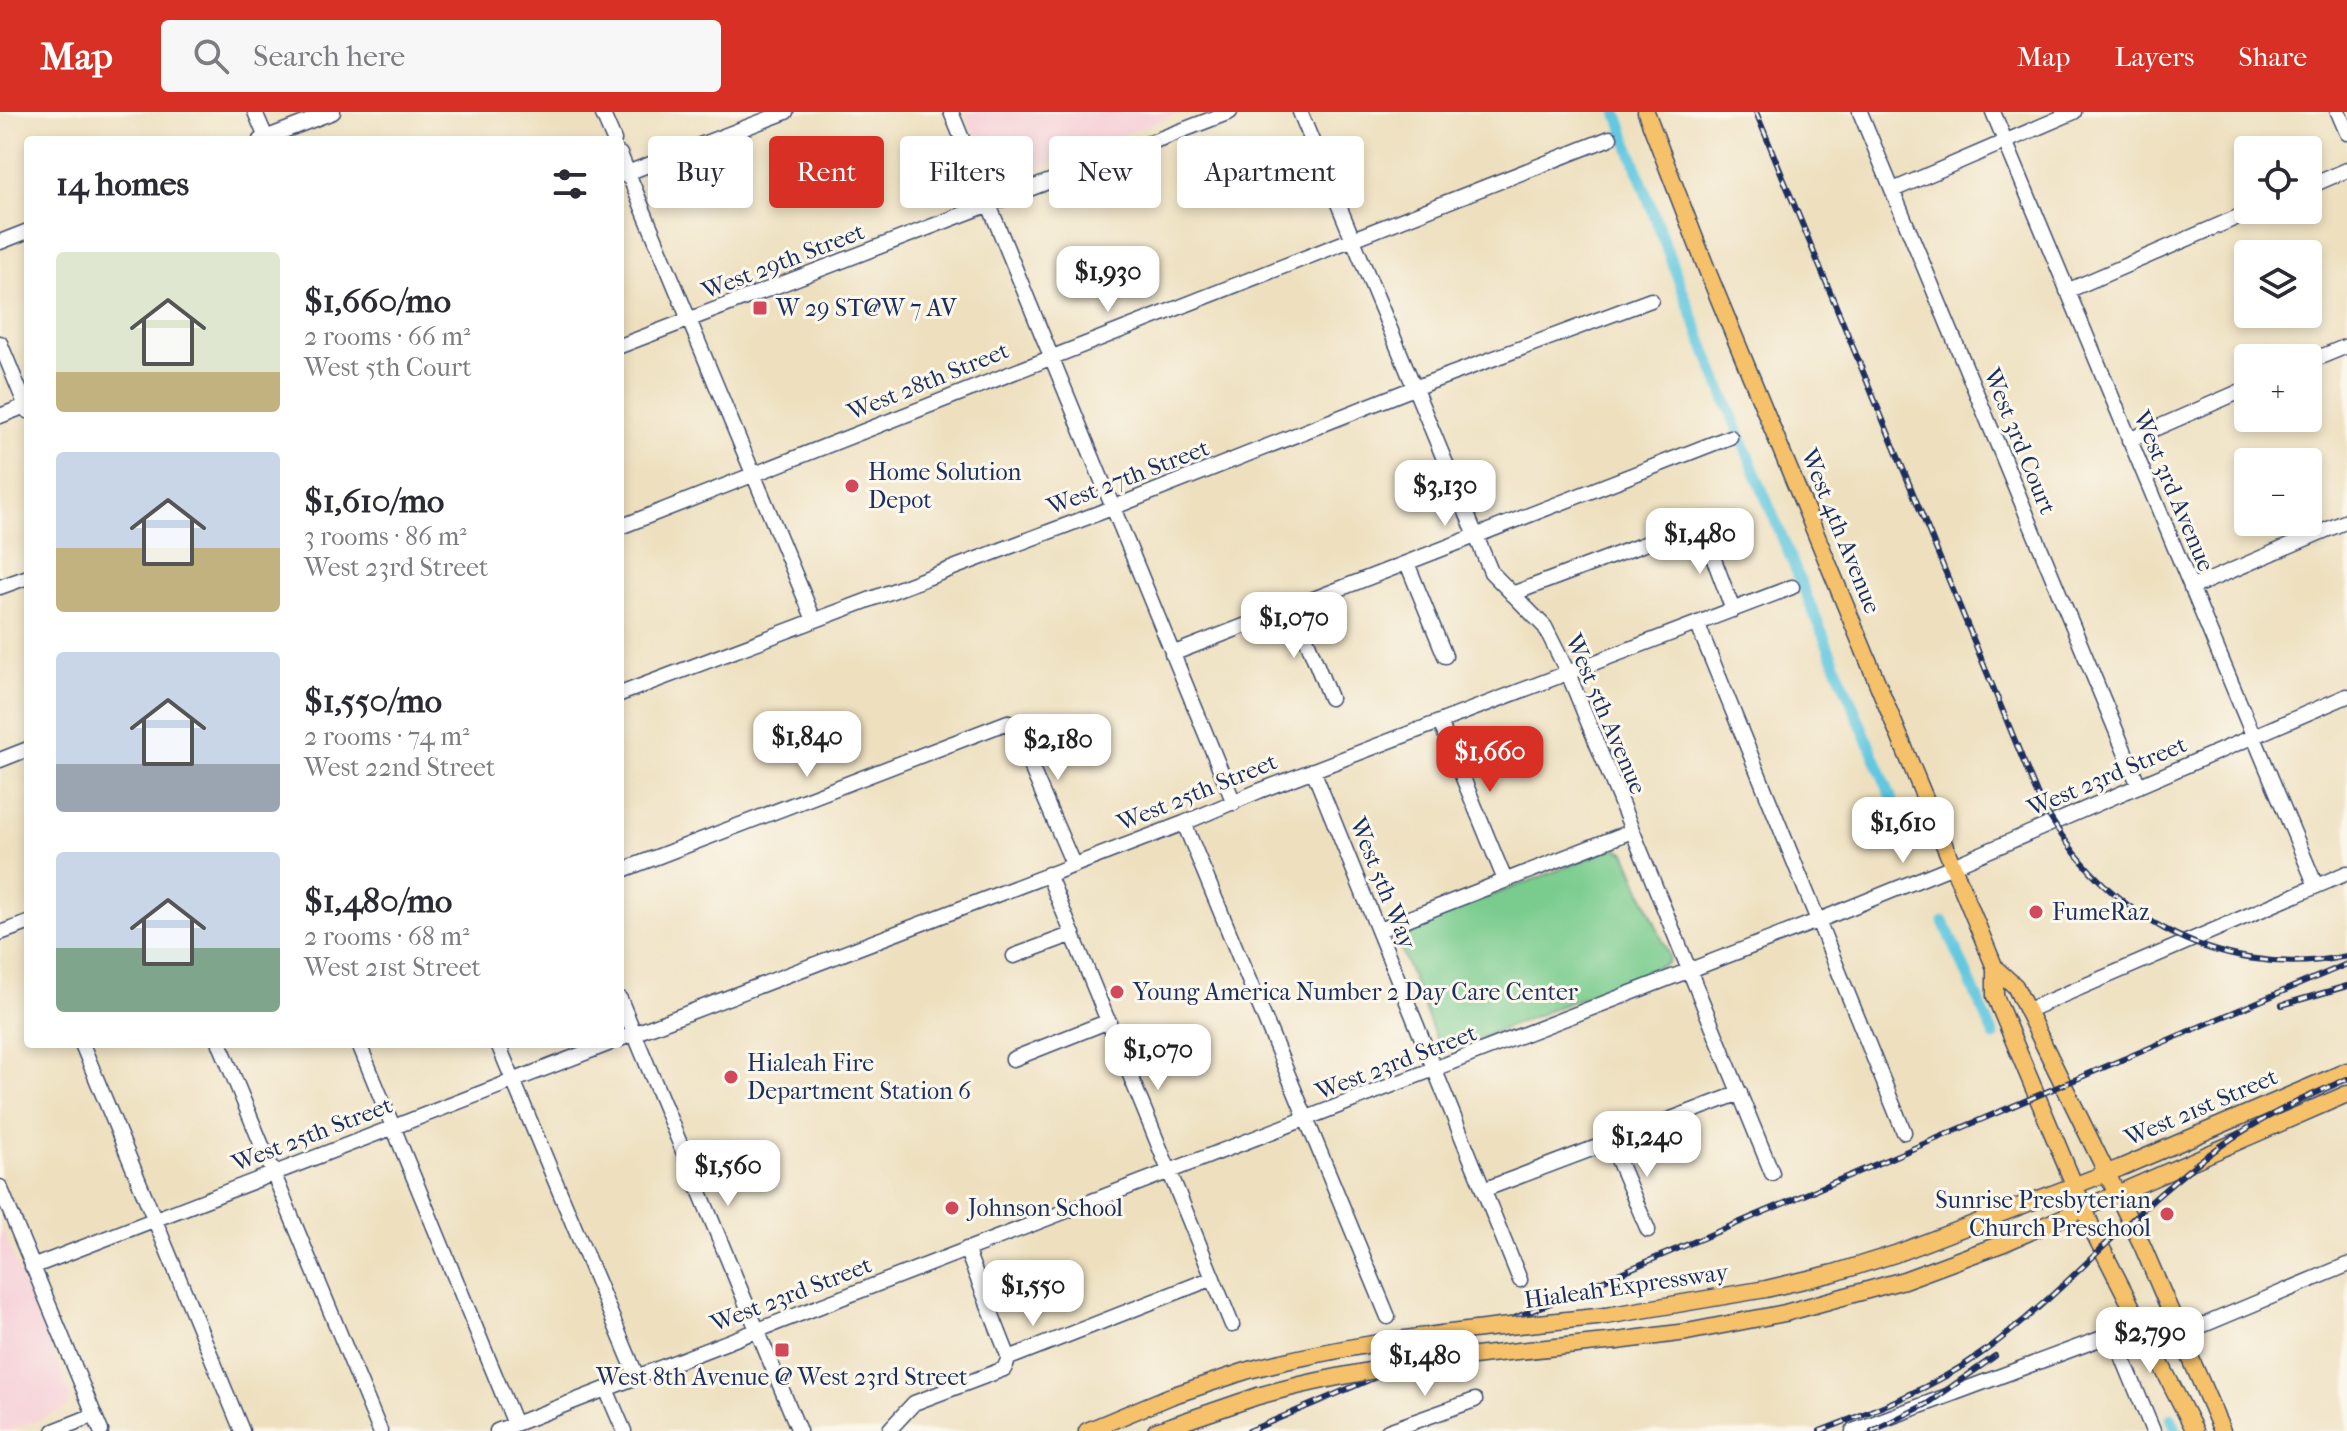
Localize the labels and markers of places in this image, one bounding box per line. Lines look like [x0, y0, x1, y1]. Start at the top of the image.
pin: $1,930 [1043, 246, 1173, 314]
place label: W 29 ST@W 7 AV [775, 294, 958, 322]
marker: W 29 ST@W 7 AV [751, 299, 769, 317]
place label: Home Solution Depot [868, 458, 1021, 514]
pin: $3,130 [1380, 460, 1510, 528]
marker: Home Solution Depot [843, 477, 861, 495]
pin: $1,480 [1635, 508, 1765, 576]
pin: $1,070 [1229, 592, 1359, 660]
pin: $1,840 [742, 711, 872, 779]
pin: $2,180 [993, 714, 1123, 782]
pin: $1,660 [1425, 726, 1555, 794]
pin: $1,610 [1838, 797, 1968, 865]
place label: FumeRaz [2052, 898, 2150, 926]
marker: FumeRaz [2027, 903, 2045, 921]
place label: Young America Number 2 Day Care Center [1132, 978, 1579, 1006]
marker: Young America Number 2 Day Care Center [1108, 983, 1126, 1001]
pin: $1,070 [1093, 1024, 1223, 1092]
place label: Hialeah Fire Department Station 6 [747, 1049, 972, 1105]
marker: Hialeah Fire Department Station 6 [722, 1068, 740, 1086]
pin: $1,240 [1582, 1111, 1712, 1179]
pin: $1,560 [663, 1140, 793, 1208]
place label: Sunrise Presbyterian Church Preschool [1935, 1186, 2151, 1242]
place label: Johnson School [966, 1194, 1123, 1222]
marker: Johnson School [943, 1199, 961, 1217]
marker: Sunrise Presbyterian Church Preschool [2158, 1205, 2176, 1223]
pin: $1,550 [968, 1260, 1098, 1328]
pin: $2,790 [2085, 1307, 2215, 1375]
pin: $1,480 [1360, 1330, 1490, 1398]
marker: West 8th Avenue @ West 23rd Street [773, 1341, 791, 1359]
place label: West 8th Avenue @ West 23rd Street [595, 1363, 968, 1391]

